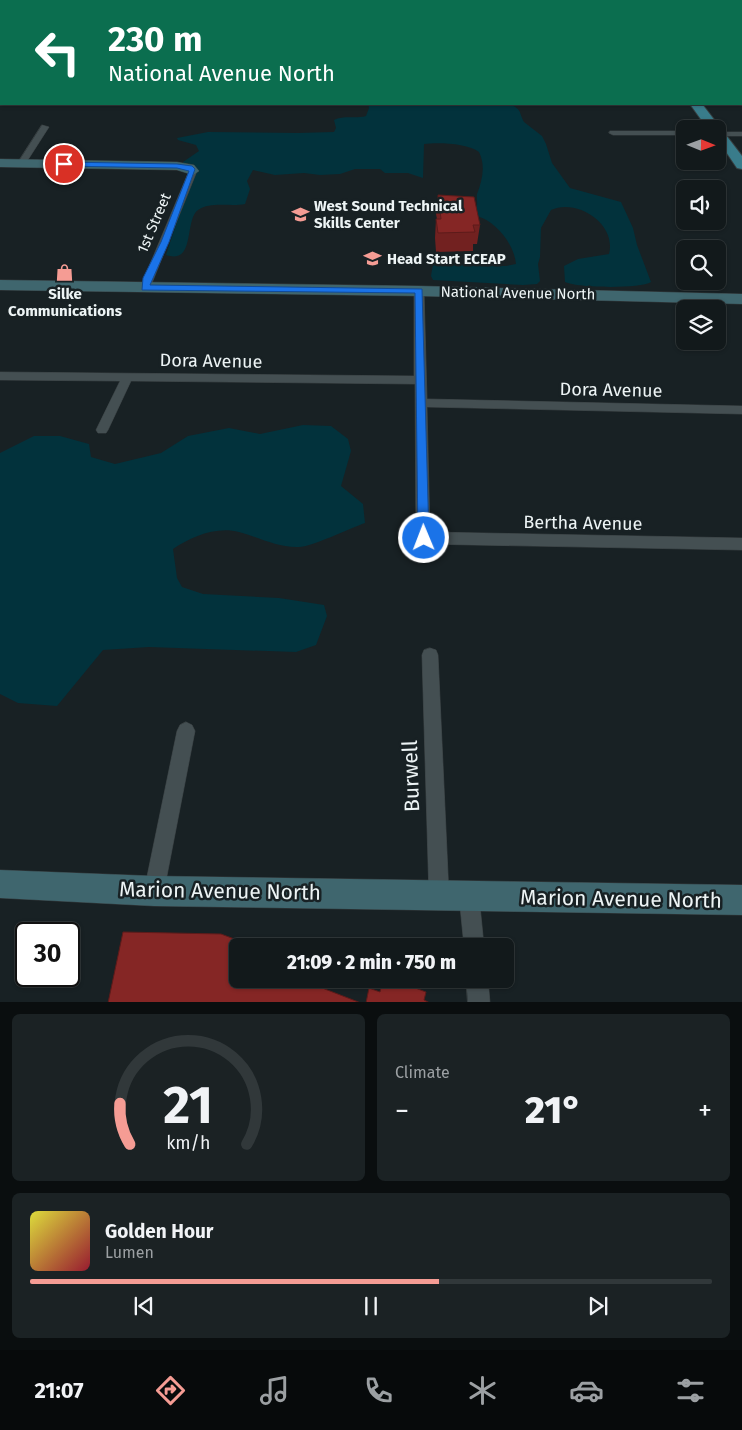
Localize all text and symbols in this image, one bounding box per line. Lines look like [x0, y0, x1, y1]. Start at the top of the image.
text: 230 m [108, 18, 202, 60]
icon: left [25, 20, 90, 85]
text: National Avenue North [108, 60, 335, 87]
north arrow [676, 120, 726, 170]
map controls [676, 120, 726, 350]
pin [43, 143, 85, 185]
icon: arrive [50, 150, 78, 178]
button: sound [676, 180, 726, 230]
street label: 1st Street [133, 190, 175, 256]
place label: West Sound Technical Skills Center [314, 197, 463, 232]
school or university icon: West Sound Technical Skills Center [290, 205, 310, 225]
button: search [676, 240, 726, 290]
school or university icon: Head Start ECEAP [363, 249, 383, 269]
place label: Head Start ECEAP [387, 250, 506, 268]
shop icon: Silke Communications [55, 263, 75, 283]
street label: National Avenue North [440, 283, 596, 303]
place label: Silke Communications [8, 285, 122, 320]
button: layers [676, 300, 726, 350]
street label: Dora Avenue [159, 349, 263, 373]
street label: Dora Avenue [559, 378, 663, 402]
position arrow [397, 511, 449, 563]
street label: Bertha Avenue [523, 511, 643, 535]
street label: Burwell [397, 740, 425, 812]
street label: Marion Avenue North [119, 876, 321, 906]
street label: Marion Avenue North [520, 884, 722, 914]
speed limit sign: 30 [15, 922, 80, 987]
text: 21:09 · 2 min · 750 m [287, 951, 456, 974]
text: Climate [395, 1063, 450, 1082]
text: 21 [164, 1074, 213, 1137]
text: 21° [525, 1087, 582, 1133]
text: − [395, 1094, 409, 1127]
text: + [698, 1094, 712, 1127]
text: km/h [166, 1132, 211, 1154]
text: Golden Hour [105, 1220, 214, 1243]
text: Lumen [105, 1243, 154, 1262]
icon: previous [130, 1292, 158, 1320]
icon: pause [357, 1292, 385, 1320]
icon: next [584, 1292, 612, 1320]
icon: directions [153, 1373, 188, 1408]
icon: music [257, 1373, 292, 1408]
icon: phone [361, 1373, 396, 1408]
icon: climate [465, 1373, 500, 1408]
icon: car [569, 1373, 604, 1408]
icon: filters [673, 1373, 708, 1408]
text: 21:07 [34, 1377, 84, 1404]

